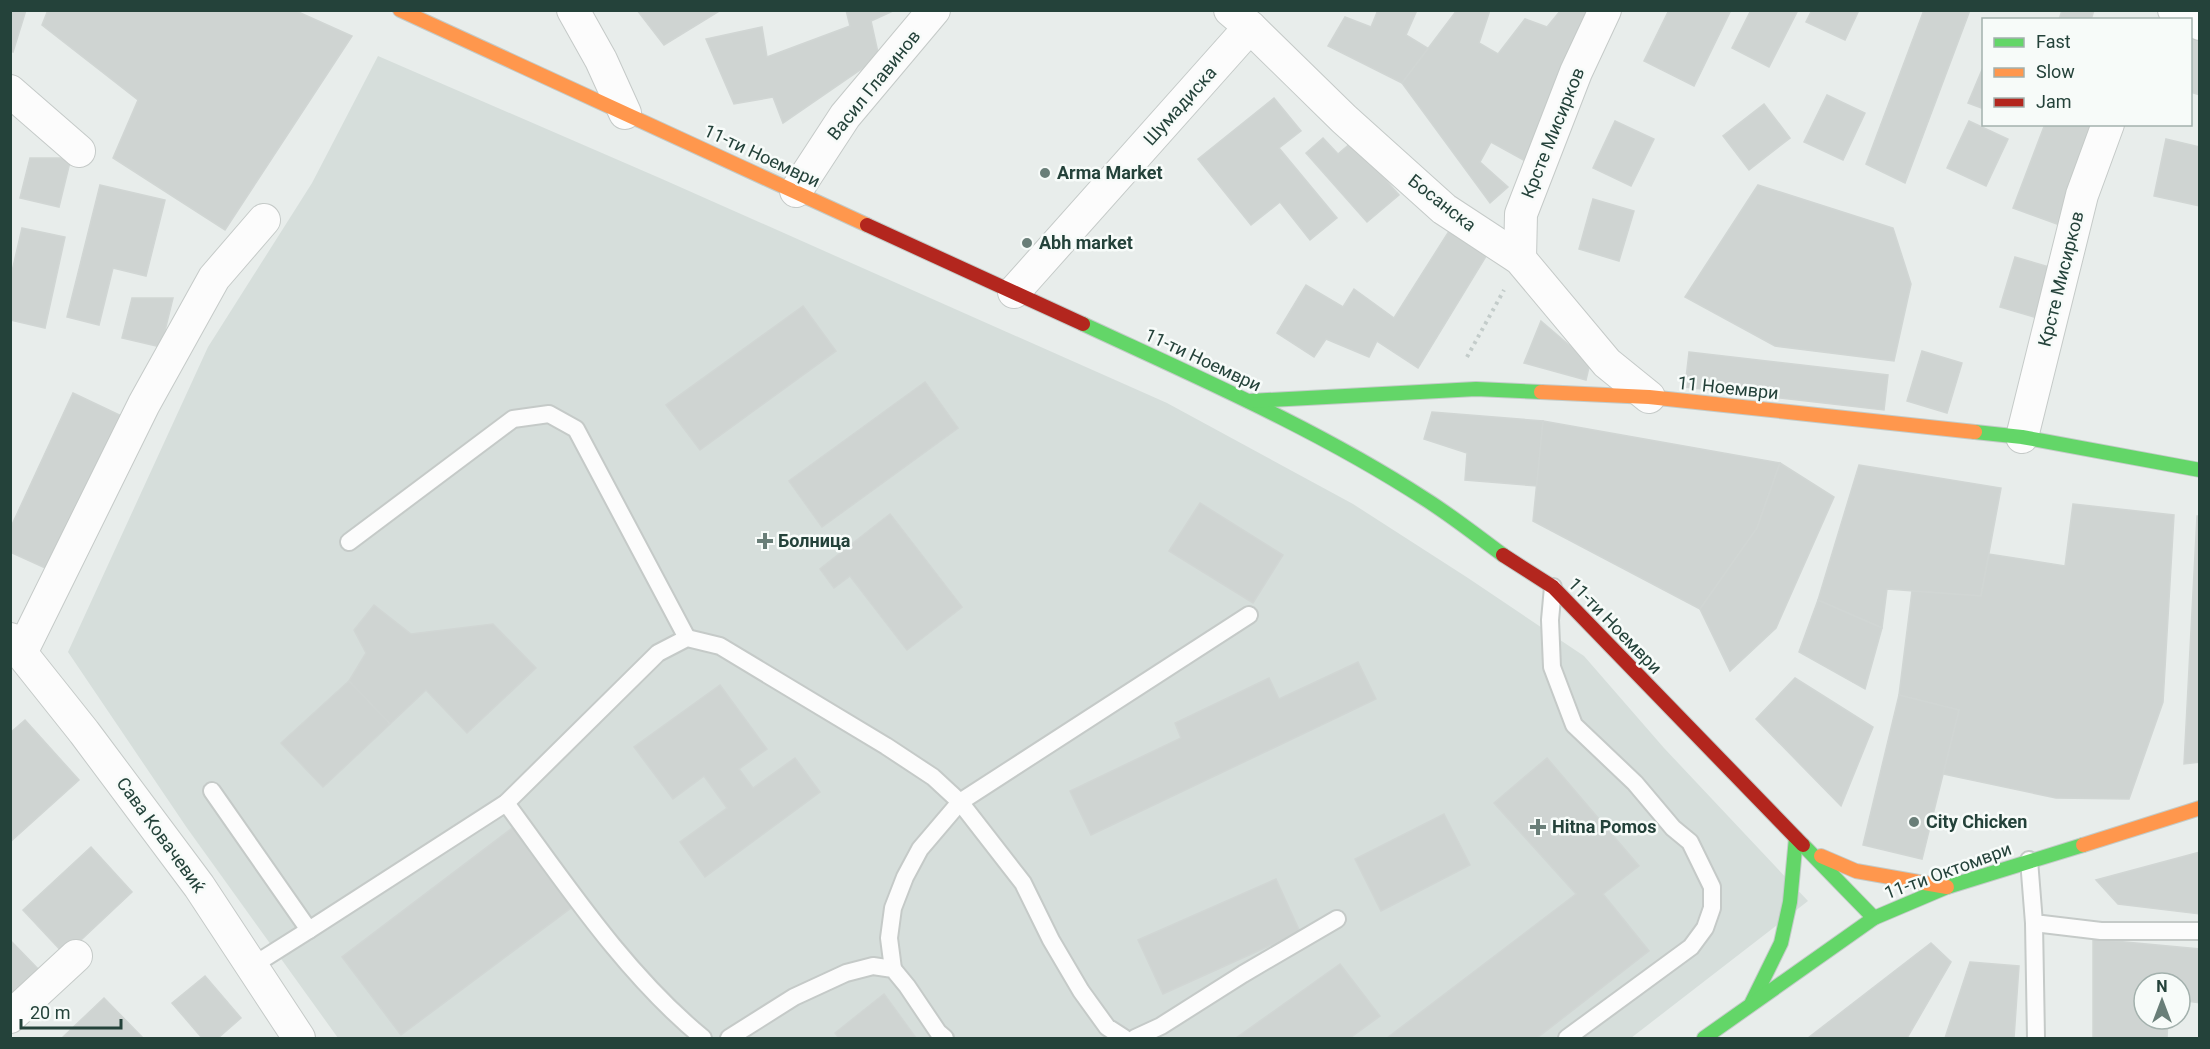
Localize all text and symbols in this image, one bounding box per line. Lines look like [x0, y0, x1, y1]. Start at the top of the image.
legend [1982, 18, 2192, 126]
street label: Васил Главинов [823, 25, 924, 144]
text: Fast [2036, 31, 2071, 52]
text: Slow [2036, 61, 2075, 82]
street label: Шумадиска [1139, 62, 1220, 149]
street label: Крсте Мисирков [1517, 64, 1588, 201]
text: Jam [2036, 91, 2072, 112]
street label: 11-ти Ноември [701, 120, 824, 192]
place label: Arma Market [1057, 162, 1163, 183]
marker: Arma Market [1038, 166, 1052, 180]
street label: Босанска [1404, 170, 1480, 236]
street label: Крсте Мисирков [2034, 209, 2088, 349]
place label: Abh market [1039, 232, 1133, 253]
marker: Abh market [1020, 236, 1034, 250]
street label: 11-ти Ноември [1142, 324, 1265, 396]
street label: 11 Ноември [1676, 372, 1780, 403]
place label: Болница [778, 530, 851, 551]
marker: Болница [756, 532, 774, 550]
street label: 11-ти Ноември [1564, 573, 1667, 678]
street label: Сава Ковачевиќ [113, 773, 210, 897]
place label: City Chicken [1926, 811, 2027, 832]
marker: City Chicken [1907, 815, 1921, 829]
place label: Hitna Pomos [1552, 816, 1656, 837]
marker: Hitna Pomos [1529, 818, 1547, 836]
street label: 11-ти Октомври [1881, 838, 2014, 903]
north arrow [2132, 971, 2192, 1031]
text: N [2156, 977, 2168, 996]
scale bar [21, 992, 122, 1030]
text: 20 m [30, 1002, 70, 1023]

